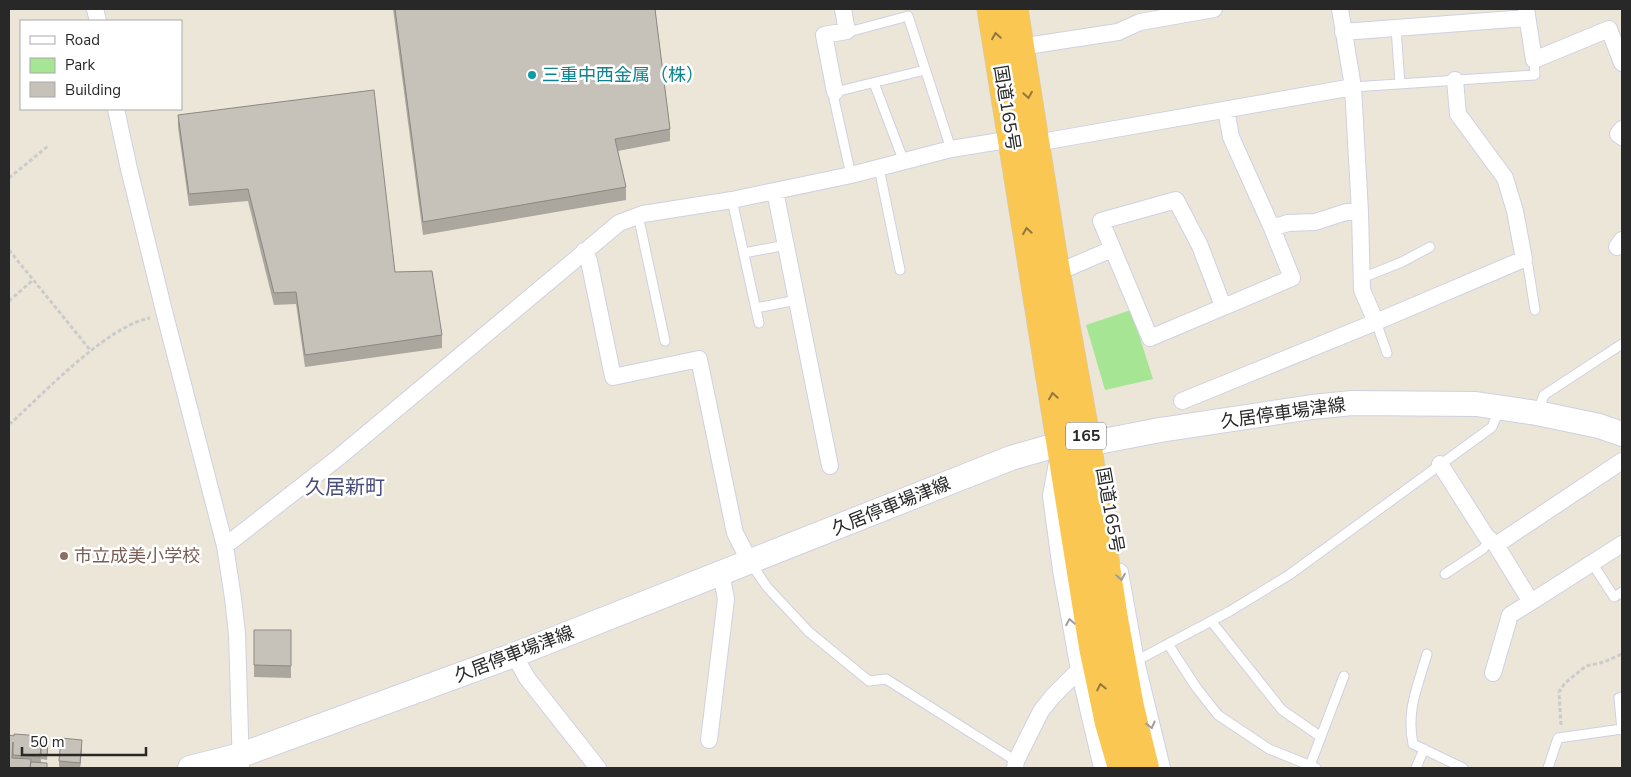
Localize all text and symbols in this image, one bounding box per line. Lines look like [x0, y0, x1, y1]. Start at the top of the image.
legend [20, 20, 182, 110]
text: Road [65, 30, 100, 50]
one-way arrow [991, 31, 1001, 40]
text: Park [65, 55, 95, 75]
place label: 三重中西金属（株） [542, 63, 704, 87]
street label: 国道165号 [988, 63, 1026, 153]
marker: 三重中西金属（株） [526, 69, 538, 81]
text: Building [65, 80, 121, 100]
one-way arrow [1022, 90, 1032, 99]
one-way arrow [1022, 226, 1033, 234]
one-way arrow [1048, 392, 1058, 400]
street label: 久居停車場津線 [1219, 392, 1347, 434]
road number: 165 [1066, 422, 1106, 450]
street label: 国道165号 [1091, 465, 1129, 555]
street label: 久居停車場津線 [828, 471, 954, 541]
district label: 久居新町 [305, 474, 385, 501]
place label: 市立成美小学校 [74, 544, 200, 568]
marker: 市立成美小学校 [58, 550, 70, 562]
one-way arrow [1116, 572, 1126, 581]
one-way arrow [1066, 618, 1076, 627]
street label: 久居停車場津線 [451, 620, 577, 688]
one-way arrow [1096, 683, 1107, 692]
one-way arrow [1145, 721, 1156, 730]
scale bar [22, 724, 146, 756]
text: 50 m [30, 732, 65, 752]

